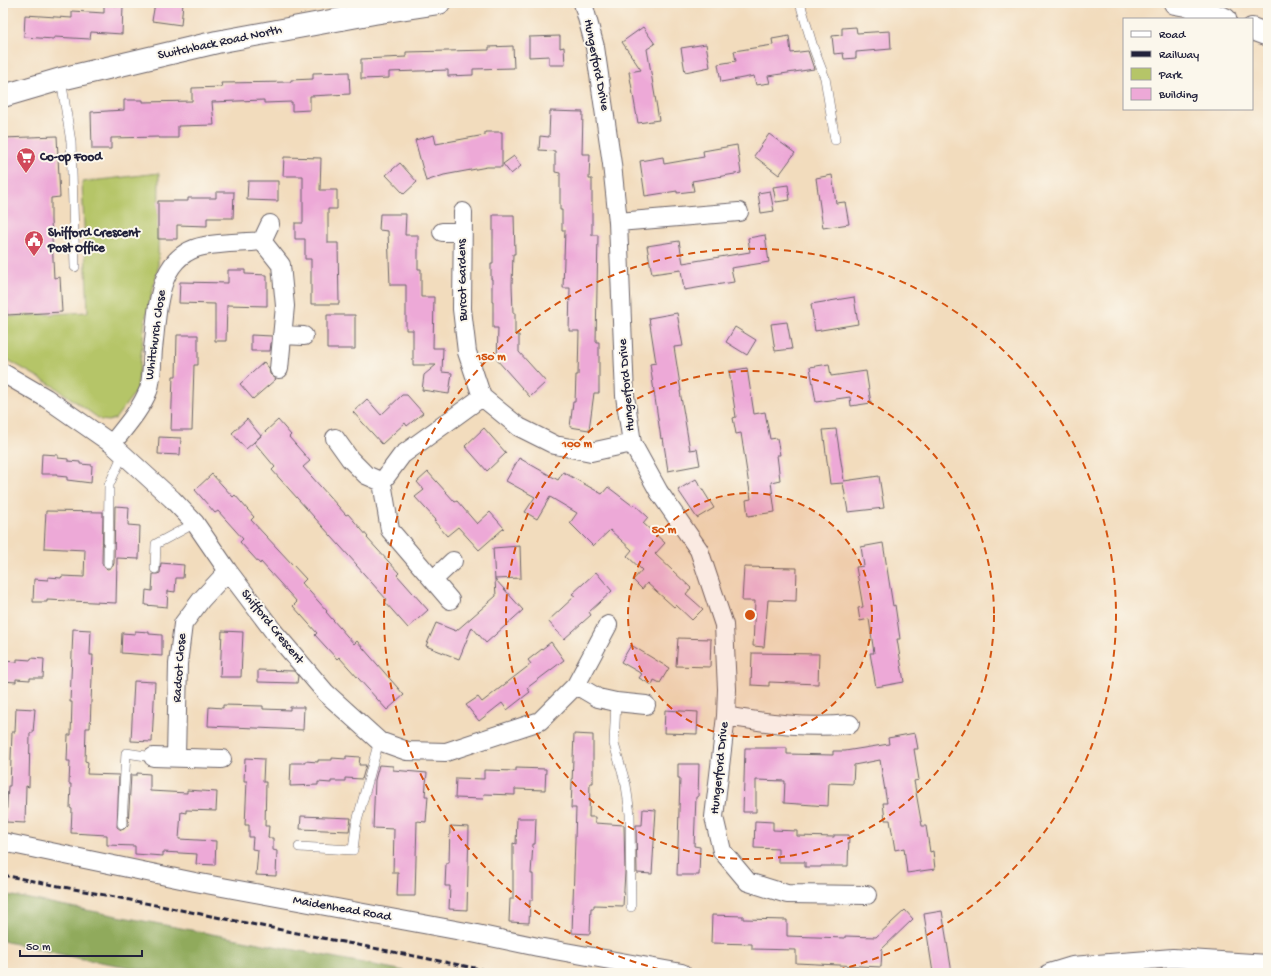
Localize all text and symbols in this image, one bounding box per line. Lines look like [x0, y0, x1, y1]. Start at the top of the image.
street label: Hungerford Drive [580, 18, 612, 112]
legend [1123, 18, 1253, 110]
street label: Switchback Road North [157, 23, 283, 63]
text: Road [1159, 29, 1186, 43]
text: Railway [1159, 49, 1199, 63]
text: Park [1158, 69, 1184, 83]
text: Building [1158, 89, 1198, 103]
supermarket icon: Co-op Food [15, 146, 37, 174]
place label: Co-op Food [39, 150, 103, 166]
place label: Shifford Crescent Post Office [47, 225, 141, 256]
public building icon: Shifford Crescent Post Office [23, 229, 45, 257]
street label: Burcot Gardens [455, 238, 471, 322]
street label: Whitchurch Close [142, 289, 170, 381]
street label: Hungerford Drive [615, 338, 639, 432]
text: 150 m [475, 351, 506, 365]
text: 100 m [561, 438, 592, 452]
text: 50 m [652, 524, 677, 538]
street label: Shifford Crescent [237, 587, 308, 669]
centre of rings [743, 608, 757, 622]
street label: Radcot Close [170, 633, 190, 703]
street label: Hungerford Drive [708, 721, 732, 815]
street label: Maidenhead Road [292, 893, 394, 925]
scale bar [20, 932, 142, 958]
text: 50 m [26, 941, 51, 955]

